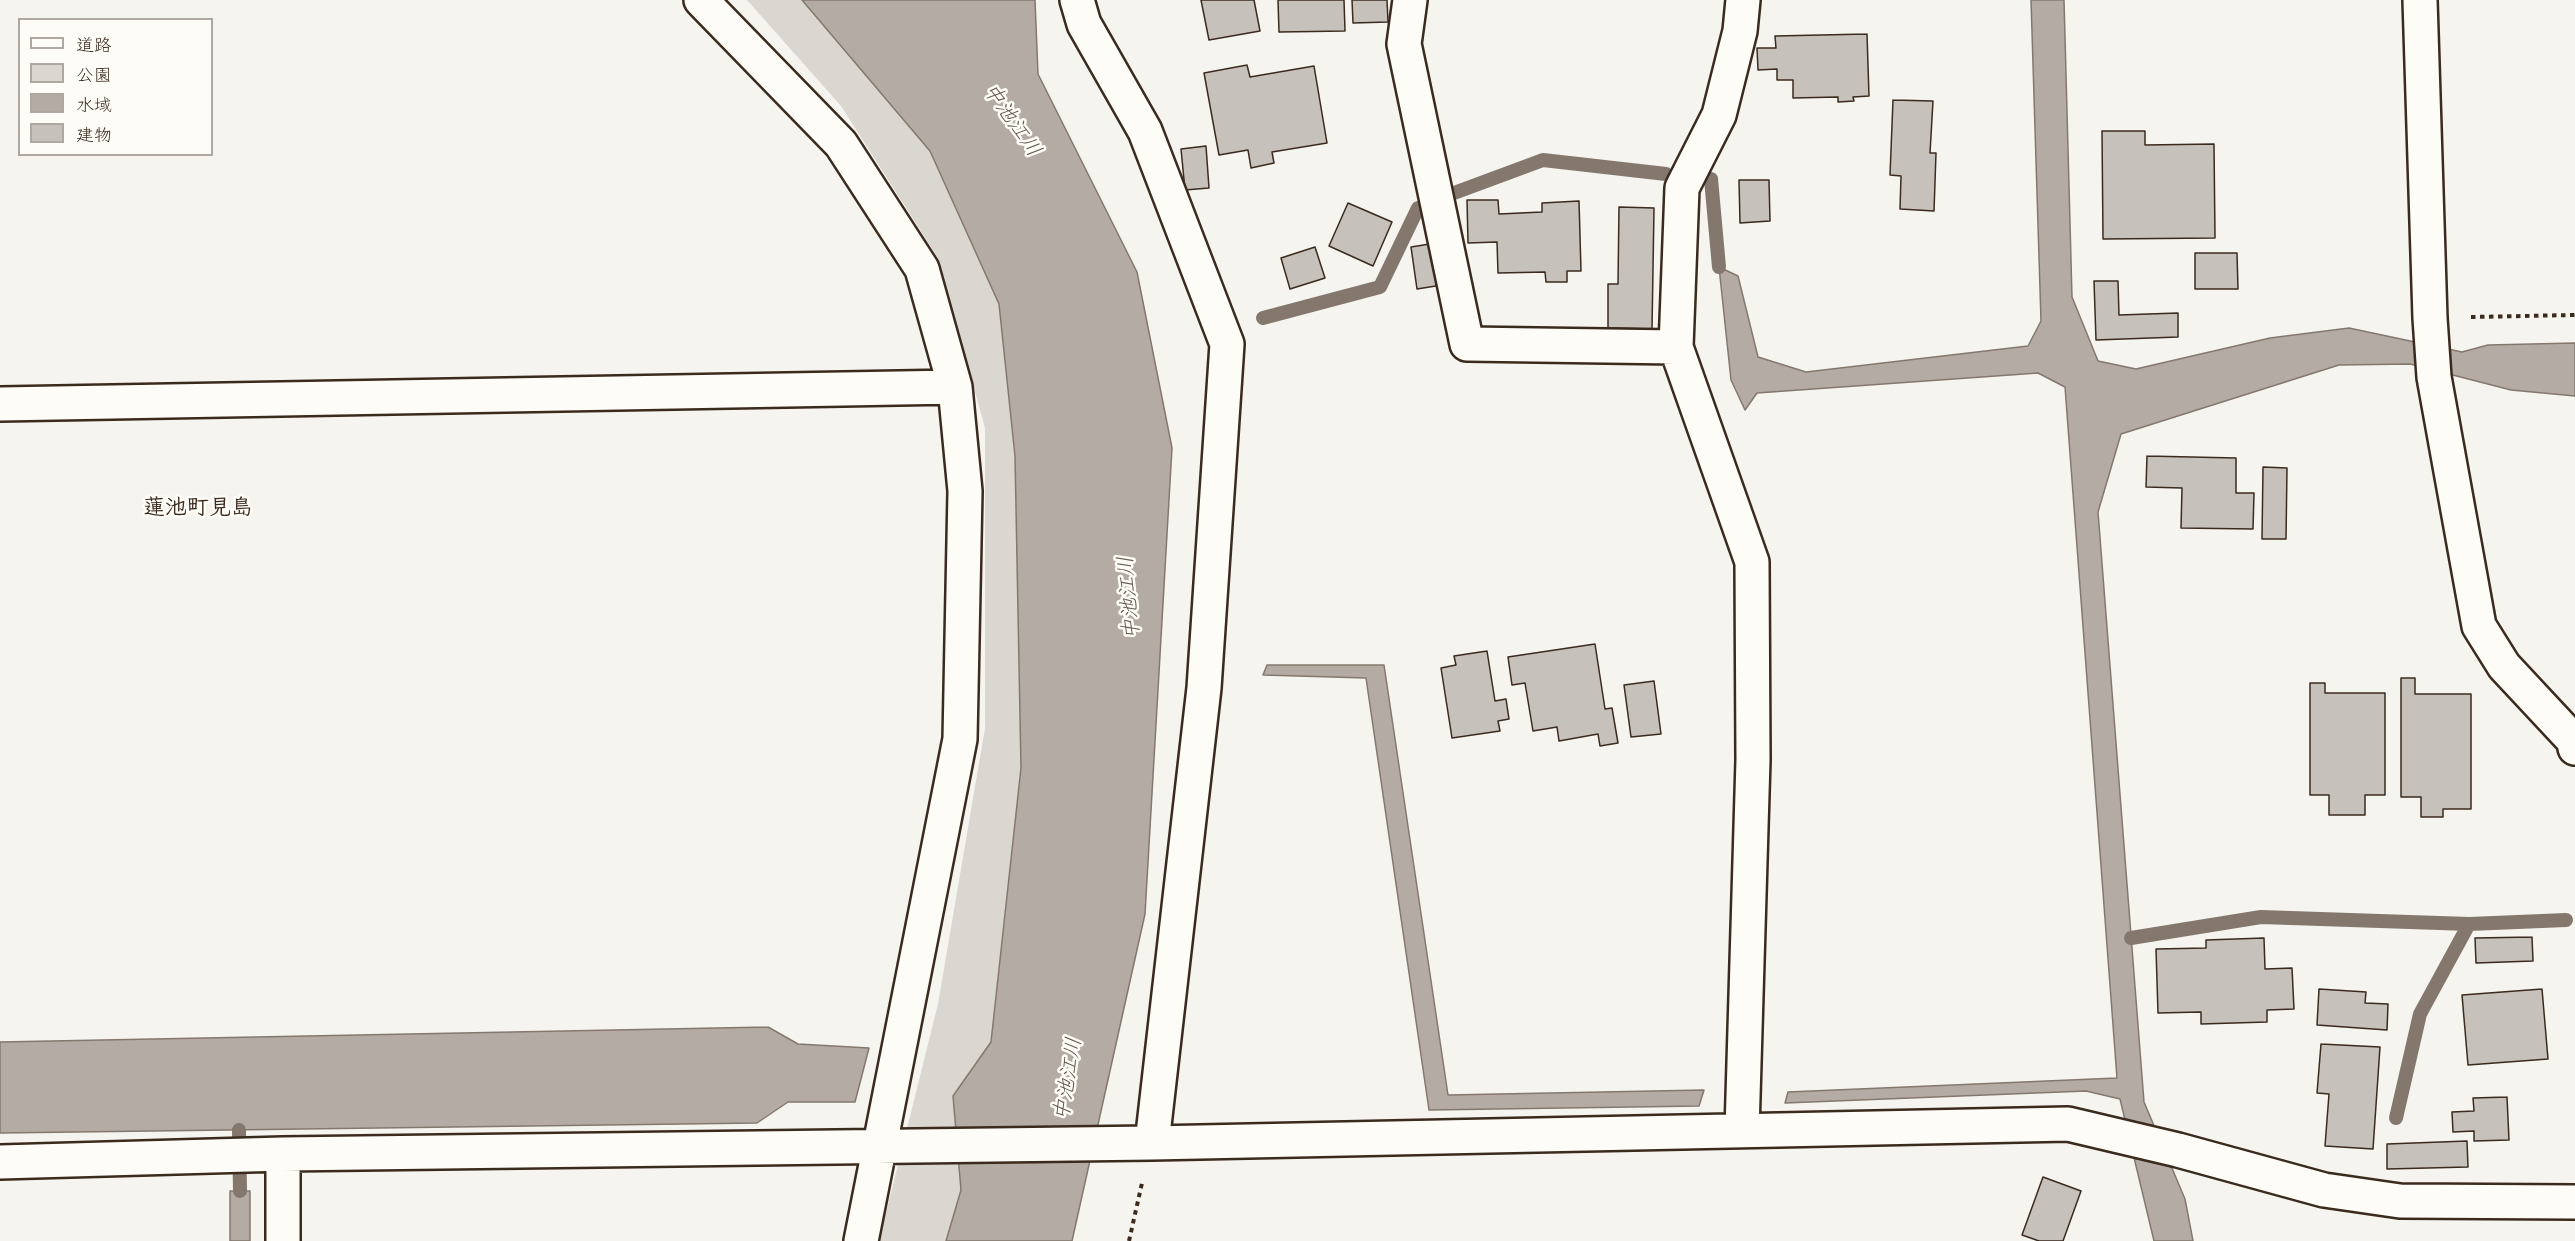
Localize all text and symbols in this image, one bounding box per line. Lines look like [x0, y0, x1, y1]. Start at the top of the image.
legend [18, 18, 213, 156]
text: 道路 [76, 33, 112, 56]
text: 公園 [76, 63, 112, 86]
water label: 中池江川 [978, 78, 1046, 162]
text: 水域 [76, 93, 112, 116]
text: 建物 [76, 123, 112, 146]
district label: 蓮池町見島 [143, 495, 253, 521]
water label: 中池江川 [1113, 555, 1145, 641]
water label: 中池江川 [1049, 1036, 1087, 1122]

